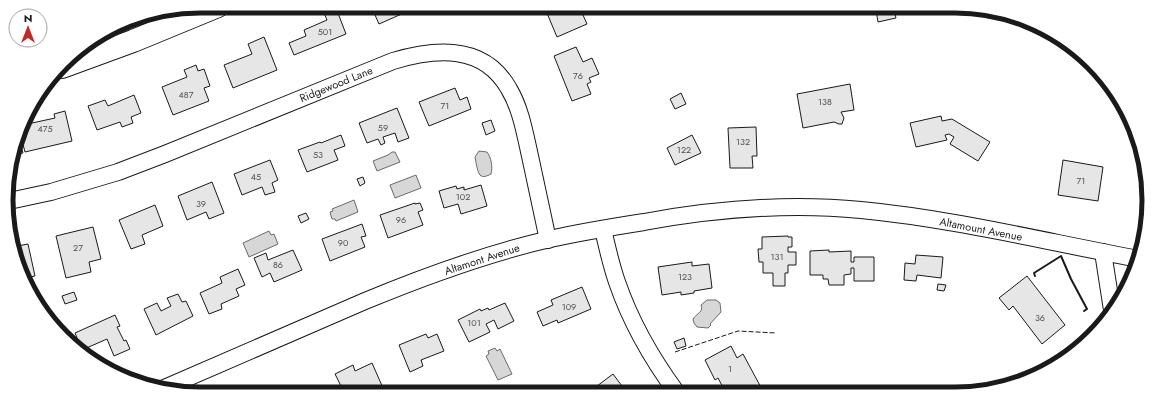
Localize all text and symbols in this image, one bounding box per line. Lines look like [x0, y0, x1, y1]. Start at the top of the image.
north arrow [8, 8, 48, 48]
text: N [24, 10, 32, 26]
house number: 501 [318, 25, 332, 38]
street label: Ridgewood Lane [297, 62, 375, 106]
house number: 76 [573, 69, 583, 82]
house number: 487 [179, 88, 194, 101]
house number: 138 [818, 95, 832, 108]
house number: 71 [441, 99, 449, 112]
house number: 59 [378, 121, 388, 134]
house number: 475 [37, 122, 53, 135]
house number: 132 [736, 135, 750, 148]
house number: 122 [677, 143, 691, 156]
house number: 53 [313, 148, 323, 161]
house number: 45 [251, 170, 261, 183]
house number: 71 [1077, 174, 1085, 187]
house number: 102 [456, 190, 470, 203]
house number: 39 [196, 197, 206, 210]
house number: 96 [396, 213, 406, 226]
street label: Altamount Avenue [938, 213, 1024, 245]
house number: 90 [338, 236, 349, 249]
street label: Altamont Avenue [442, 239, 522, 279]
house number: 27 [73, 241, 83, 254]
house number: 131 [770, 250, 784, 263]
house number: 86 [273, 258, 283, 271]
house number: 123 [678, 270, 692, 283]
house number: 109 [562, 300, 576, 313]
house number: 36 [1035, 311, 1045, 324]
house number: 101 [467, 316, 481, 329]
house number: 1 [728, 362, 732, 375]

